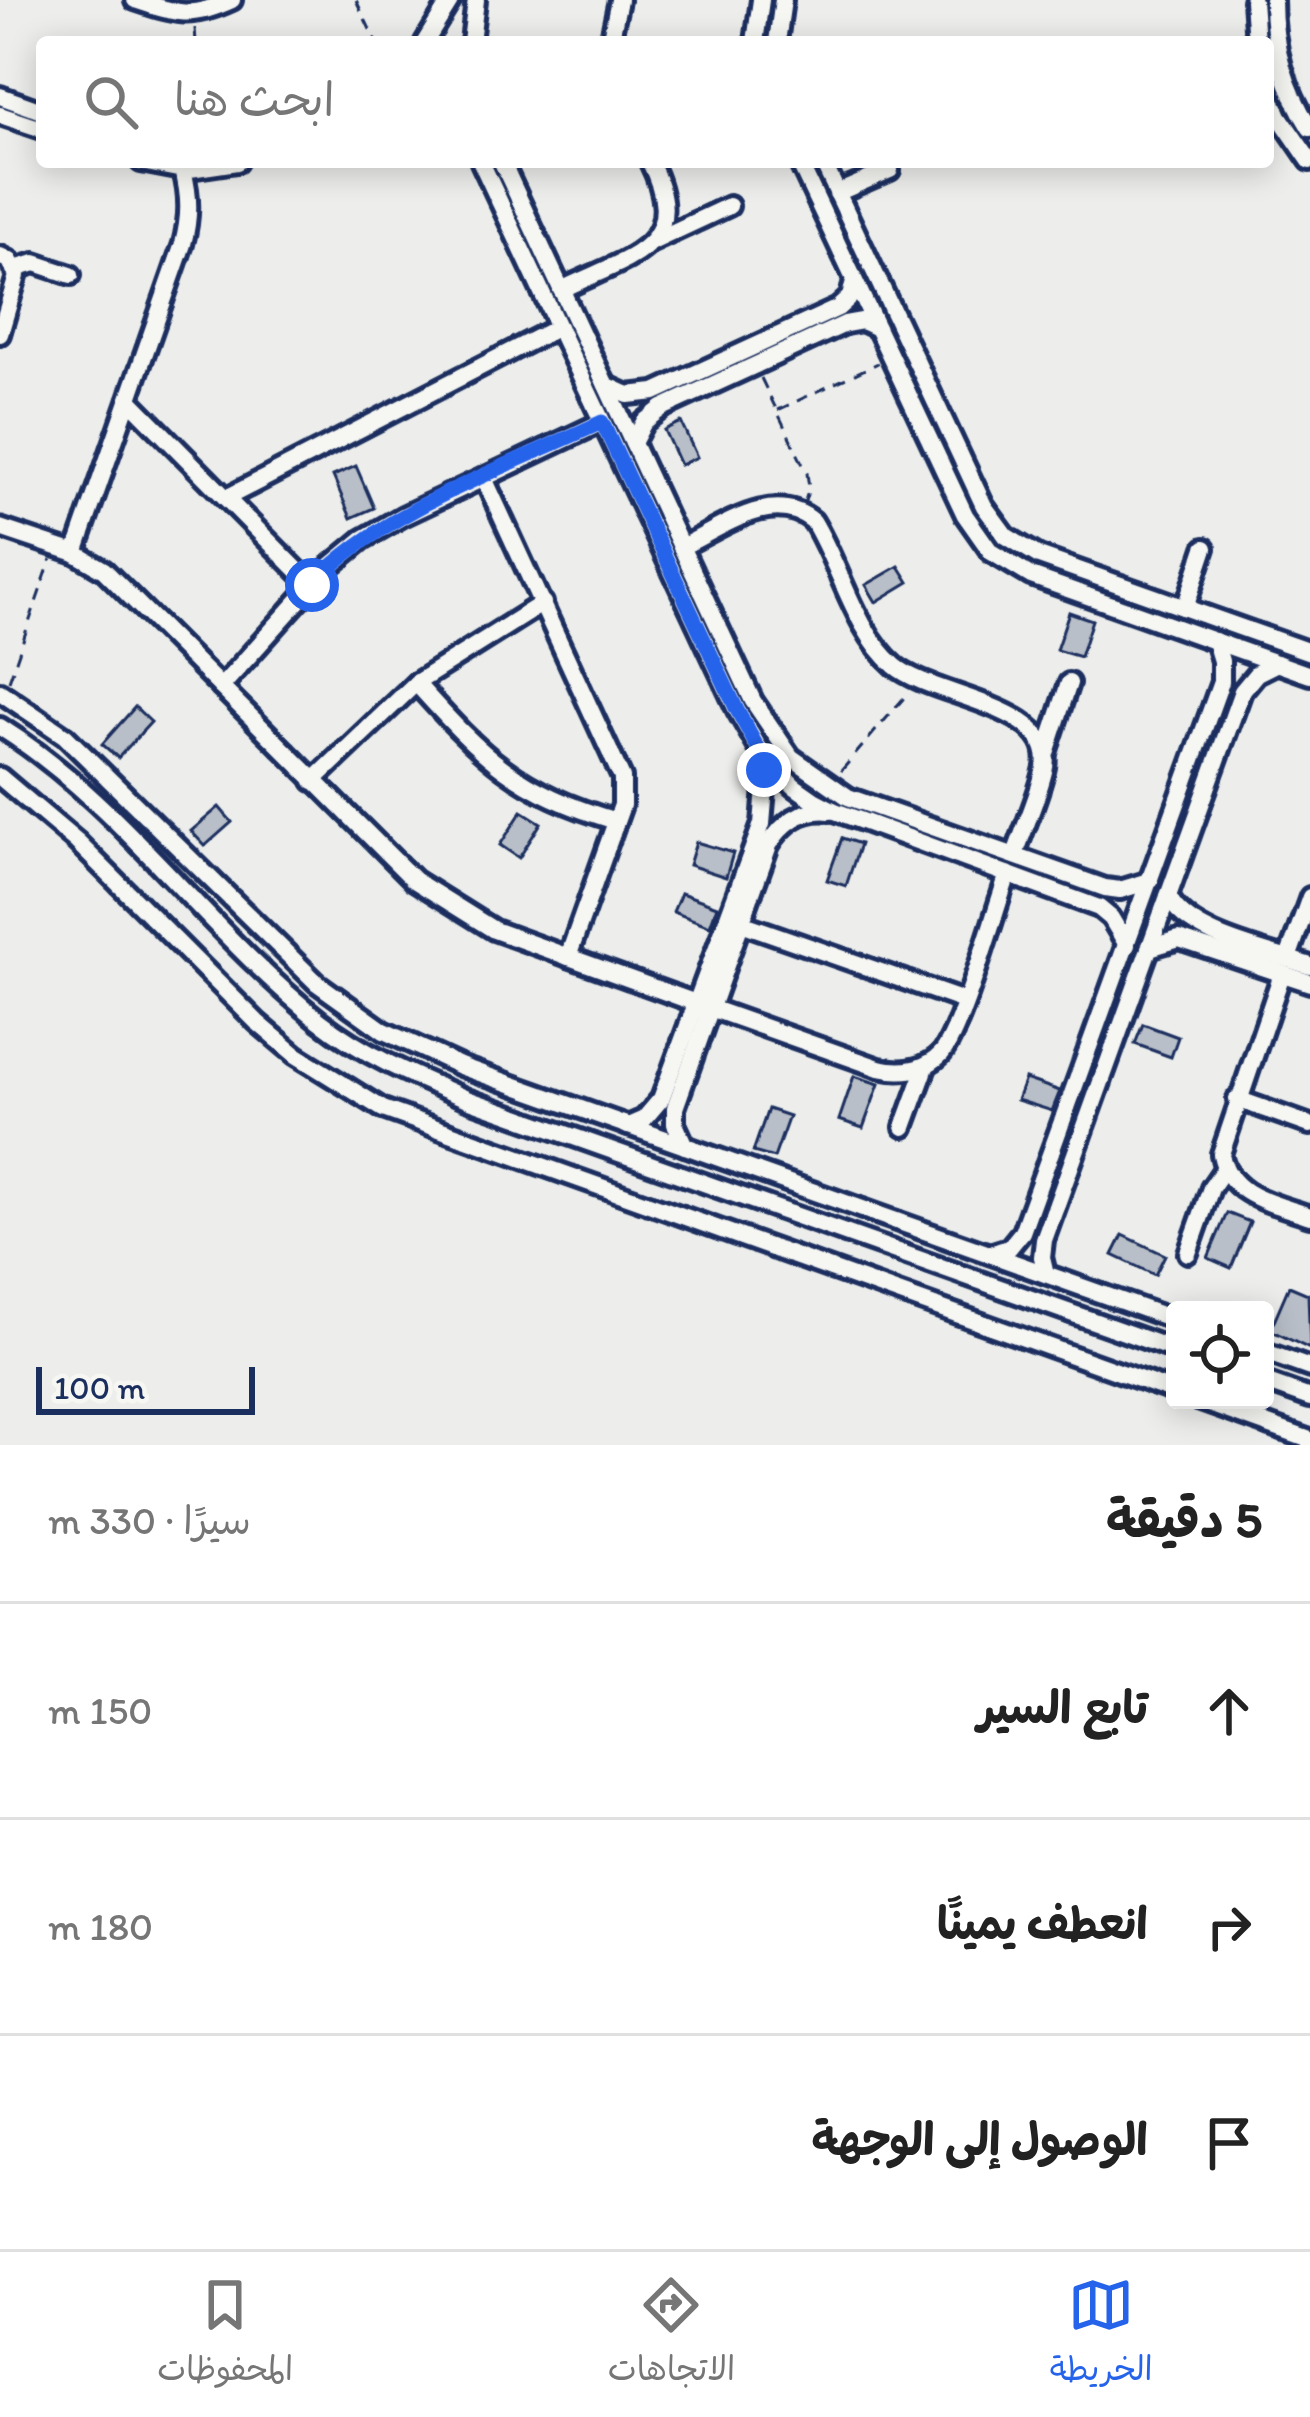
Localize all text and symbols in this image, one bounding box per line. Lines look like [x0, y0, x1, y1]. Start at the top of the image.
search box [36, 36, 1274, 168]
icon: search [78, 69, 144, 135]
text: ابحث هنا [174, 72, 335, 126]
route start [285, 558, 339, 612]
route end [737, 743, 791, 797]
map controls [1166, 1301, 1274, 1409]
button: locate [1166, 1301, 1274, 1409]
scale bar [36, 1361, 255, 1414]
text: 100 m [54, 1368, 145, 1407]
text: 5 دقيقة [1106, 1489, 1262, 1550]
text: سيرًا · 330 m [48, 1497, 251, 1544]
icon: ahead [1196, 1678, 1262, 1744]
text: تابع السير [978, 1680, 1148, 1734]
text: 150 m [48, 1687, 152, 1734]
icon: right [1196, 1894, 1262, 1960]
text: انعطف يمينًا [937, 1896, 1148, 1950]
text: 180 m [48, 1903, 153, 1950]
icon: arrive [1196, 2110, 1262, 2176]
text: الوصول إلى الوجهة [811, 2112, 1148, 2166]
tab: المحفوظات [157, 2272, 293, 2398]
tab: الاتجاهات [608, 2272, 735, 2398]
tab: الخريطة [1050, 2272, 1153, 2398]

